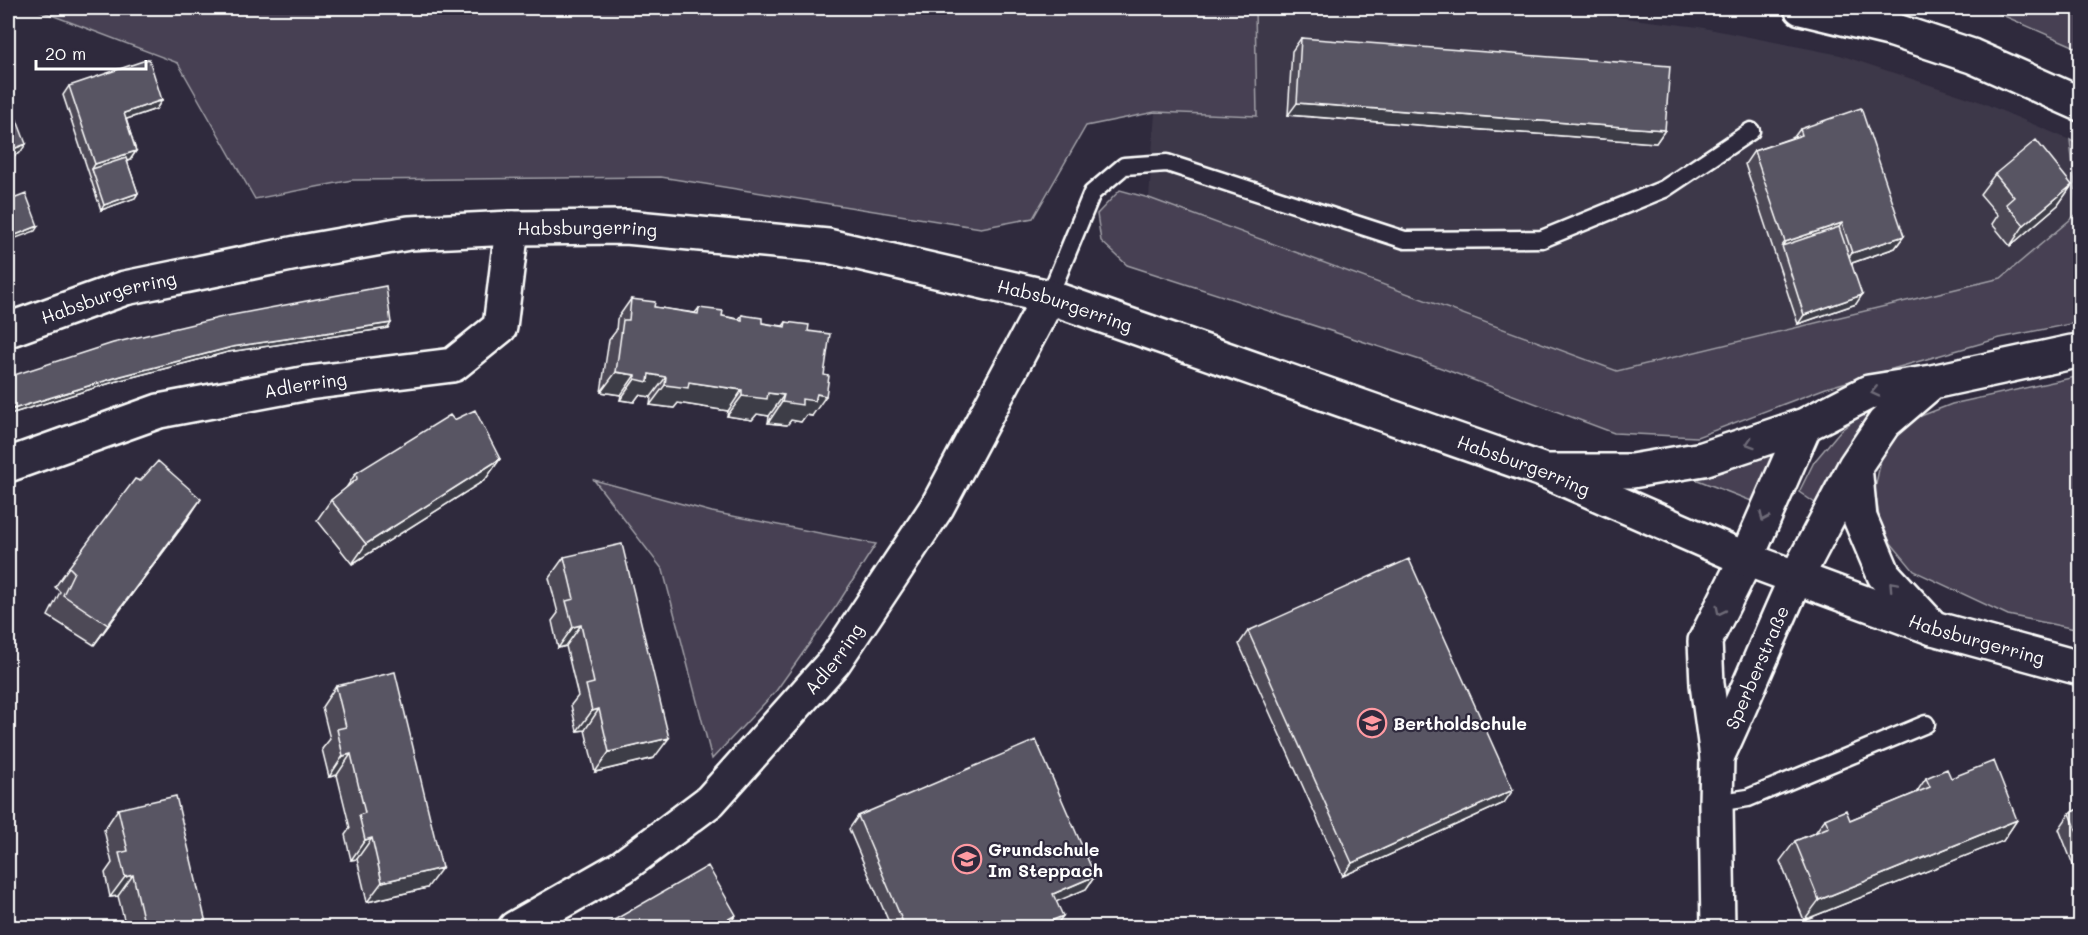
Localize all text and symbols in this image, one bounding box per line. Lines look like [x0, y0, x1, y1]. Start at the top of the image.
scale bar [36, 33, 146, 71]
text: 20 m [45, 41, 86, 65]
street label: Habsburgerring [517, 215, 658, 242]
street label: Habsburgerring [38, 266, 178, 329]
street label: Habsburgerring [995, 273, 1136, 337]
street label: Adlerring [262, 366, 348, 403]
one-way arrow [1870, 384, 1880, 397]
street label: Habsburgerring [1454, 429, 1594, 501]
one-way arrow [1745, 436, 1755, 449]
one-way arrow [1760, 510, 1772, 521]
one-way arrow [1889, 581, 1900, 592]
street label: Sperberstraße [1719, 602, 1794, 733]
one-way arrow [1716, 605, 1727, 615]
street label: Habsburgerring [1905, 608, 2047, 670]
street label: Adlerring [799, 618, 869, 699]
school or university icon: Bertholdschule [1356, 707, 1388, 739]
place label: Bertholdschule [1393, 711, 1527, 735]
place label: Grundschule Im Steppach [988, 837, 1103, 882]
school or university icon: Grundschule Im Steppach [951, 843, 983, 875]

